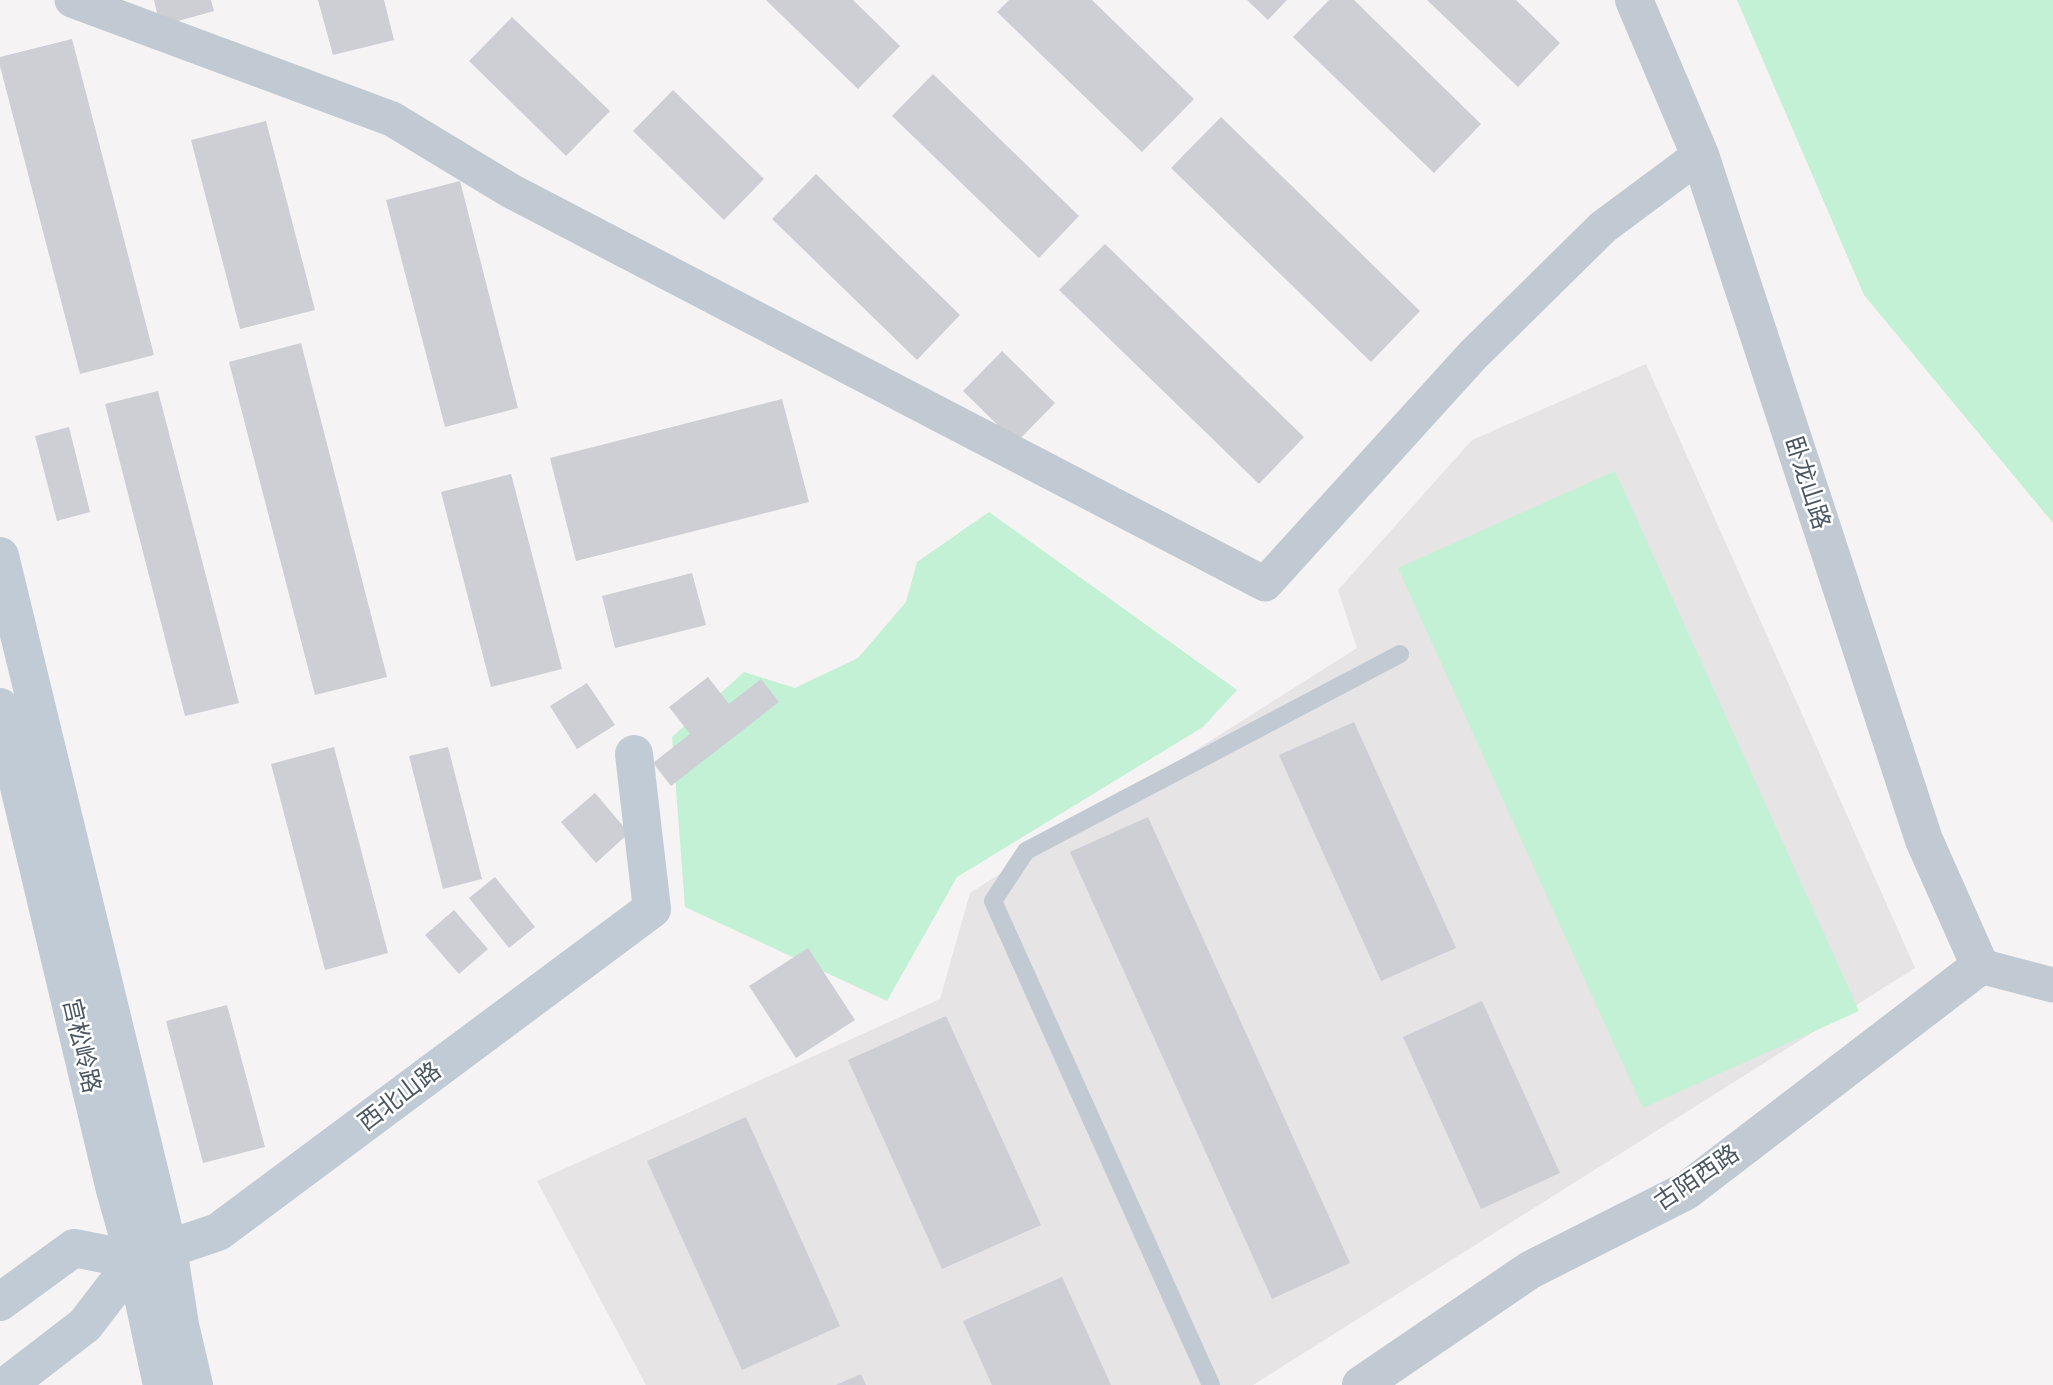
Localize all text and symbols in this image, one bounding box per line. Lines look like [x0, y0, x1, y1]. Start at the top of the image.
street label: 卧龙山路 [1778, 433, 1836, 533]
street label: 宫松岭路 [56, 996, 106, 1096]
street label: 西北山路 [353, 1057, 447, 1137]
street label: 古陌西路 [1649, 1139, 1745, 1217]

